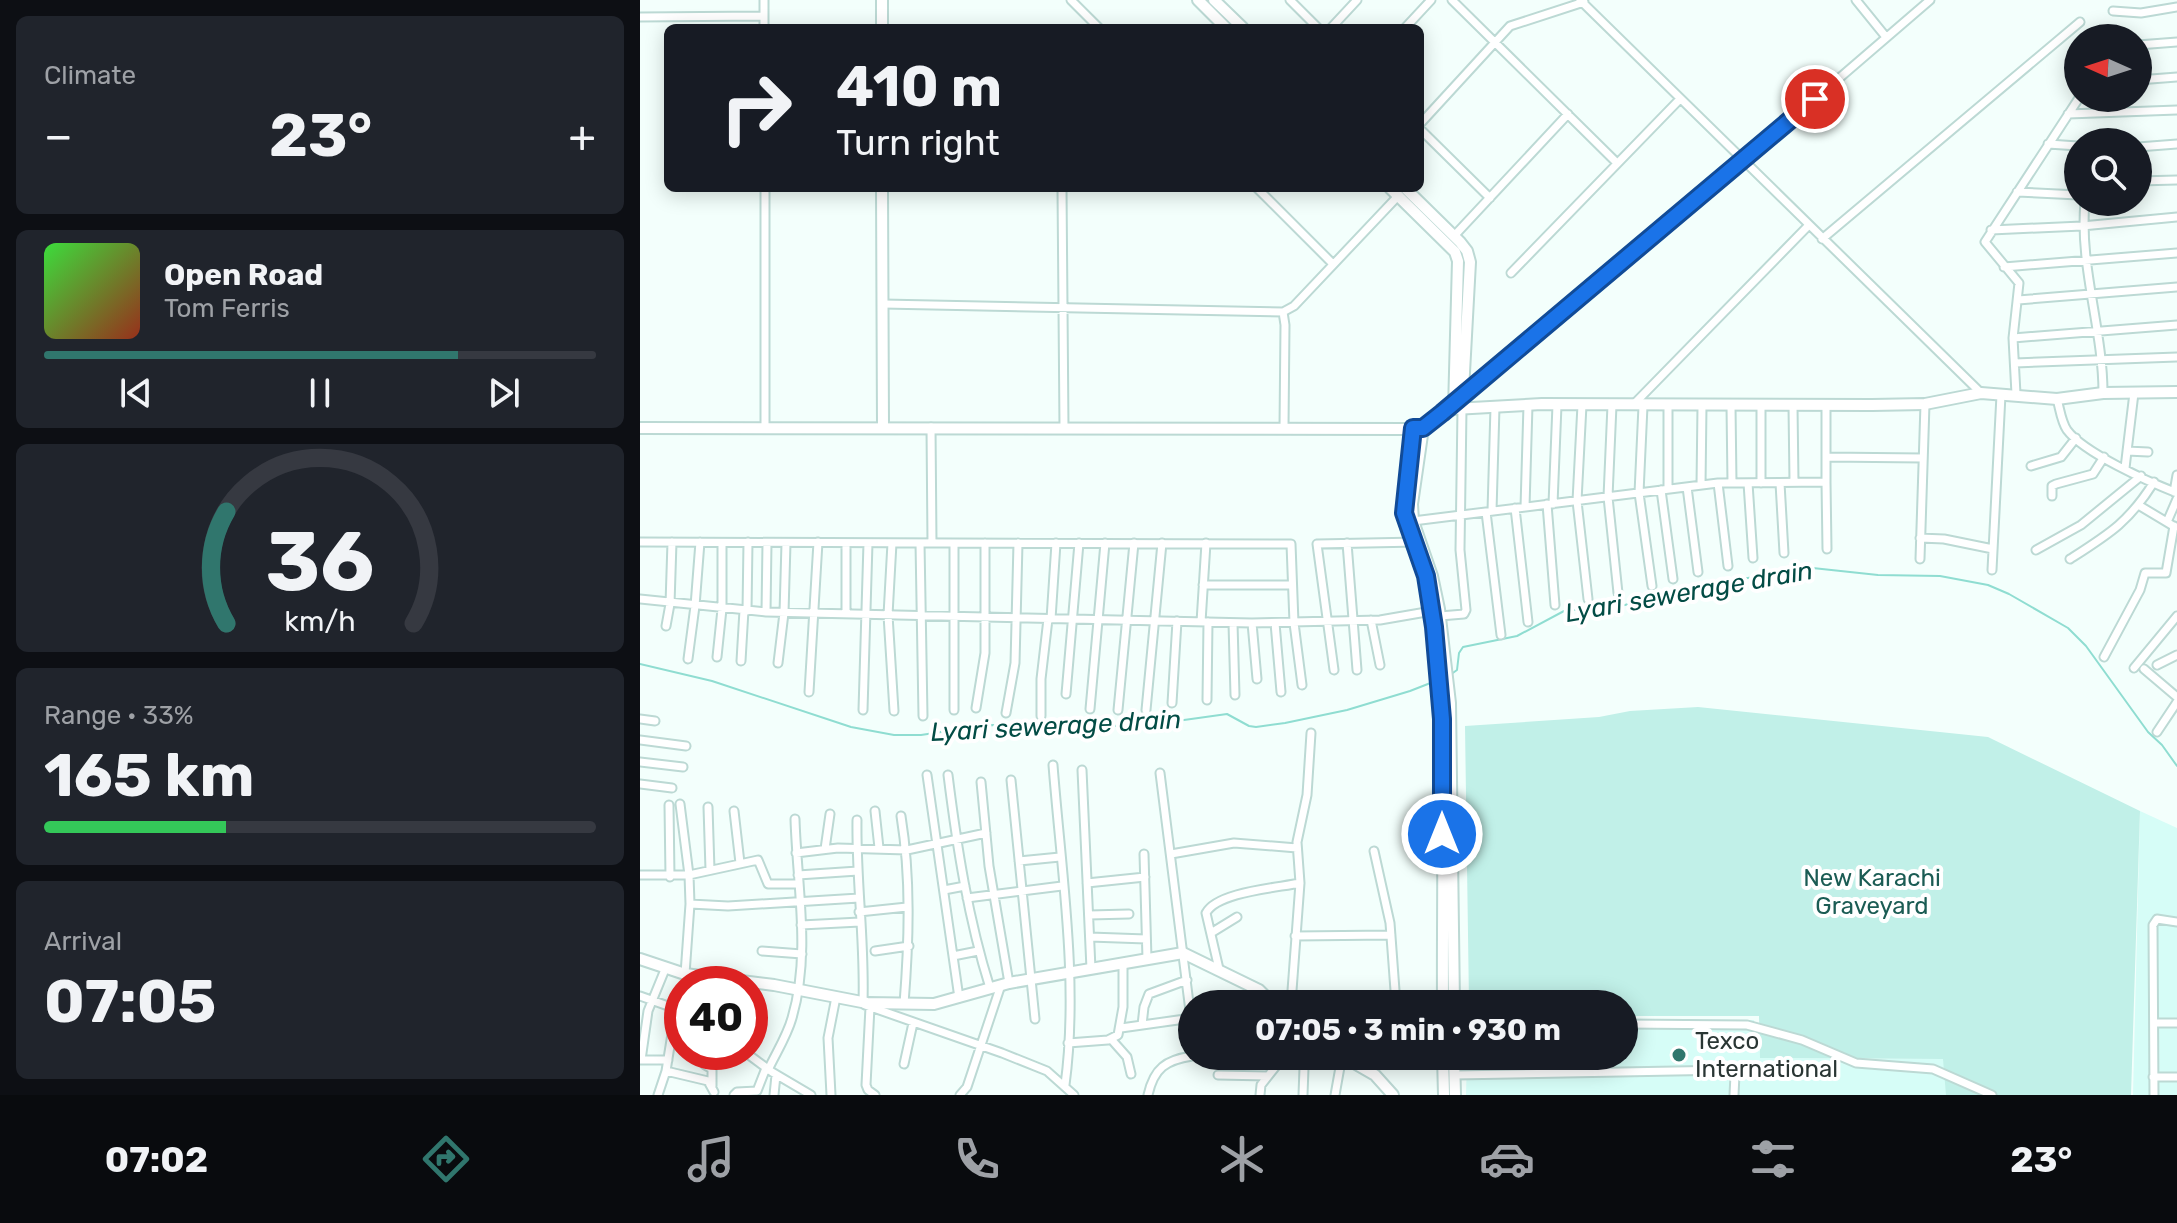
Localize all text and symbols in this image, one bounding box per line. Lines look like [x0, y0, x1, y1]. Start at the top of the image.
north arrow [2064, 24, 2152, 112]
map controls [2064, 24, 2152, 216]
text: 410 m [836, 54, 1002, 120]
icon: right [704, 56, 808, 160]
text: Climate [44, 60, 136, 91]
pin [1781, 65, 1849, 133]
icon: arrive [1793, 77, 1837, 121]
text: 23° [269, 100, 372, 171]
text: − [44, 110, 73, 162]
text: + [569, 110, 596, 162]
text: Turn right [836, 121, 1000, 164]
button: search [2064, 128, 2152, 216]
text: Open Road [164, 257, 323, 293]
text: Tom Ferris [164, 293, 290, 324]
icon: previous [114, 371, 158, 415]
icon: pause [298, 371, 342, 415]
icon: next [482, 371, 526, 415]
text: 36 [266, 511, 374, 610]
water label: Lyari sewerage drain [1563, 555, 1815, 629]
text: km/h [284, 604, 356, 638]
text: Range · 33% [44, 700, 194, 731]
water label: Lyari sewerage drain [930, 704, 1182, 748]
text: 165 km [44, 740, 254, 811]
position arrow [1400, 792, 1484, 876]
park label: New Karachi Graveyard [1803, 864, 1941, 920]
text: Arrival [44, 926, 122, 957]
text: 07:05 [44, 966, 216, 1037]
speed limit sign: 40 [664, 966, 768, 1070]
text: 07:05 · 3 min · 930 m [1255, 1012, 1561, 1048]
place label: Texco International [1695, 1027, 1838, 1083]
marker: Texco International [1670, 1046, 1688, 1064]
icon: directions [418, 1131, 474, 1187]
icon: music [683, 1131, 739, 1187]
icon: phone [949, 1131, 1005, 1187]
icon: climate [1214, 1131, 1270, 1187]
icon: car [1479, 1131, 1535, 1187]
icon: filters [1745, 1131, 1801, 1187]
text: 07:02 [105, 1138, 208, 1181]
text: 23° [2010, 1138, 2072, 1181]

